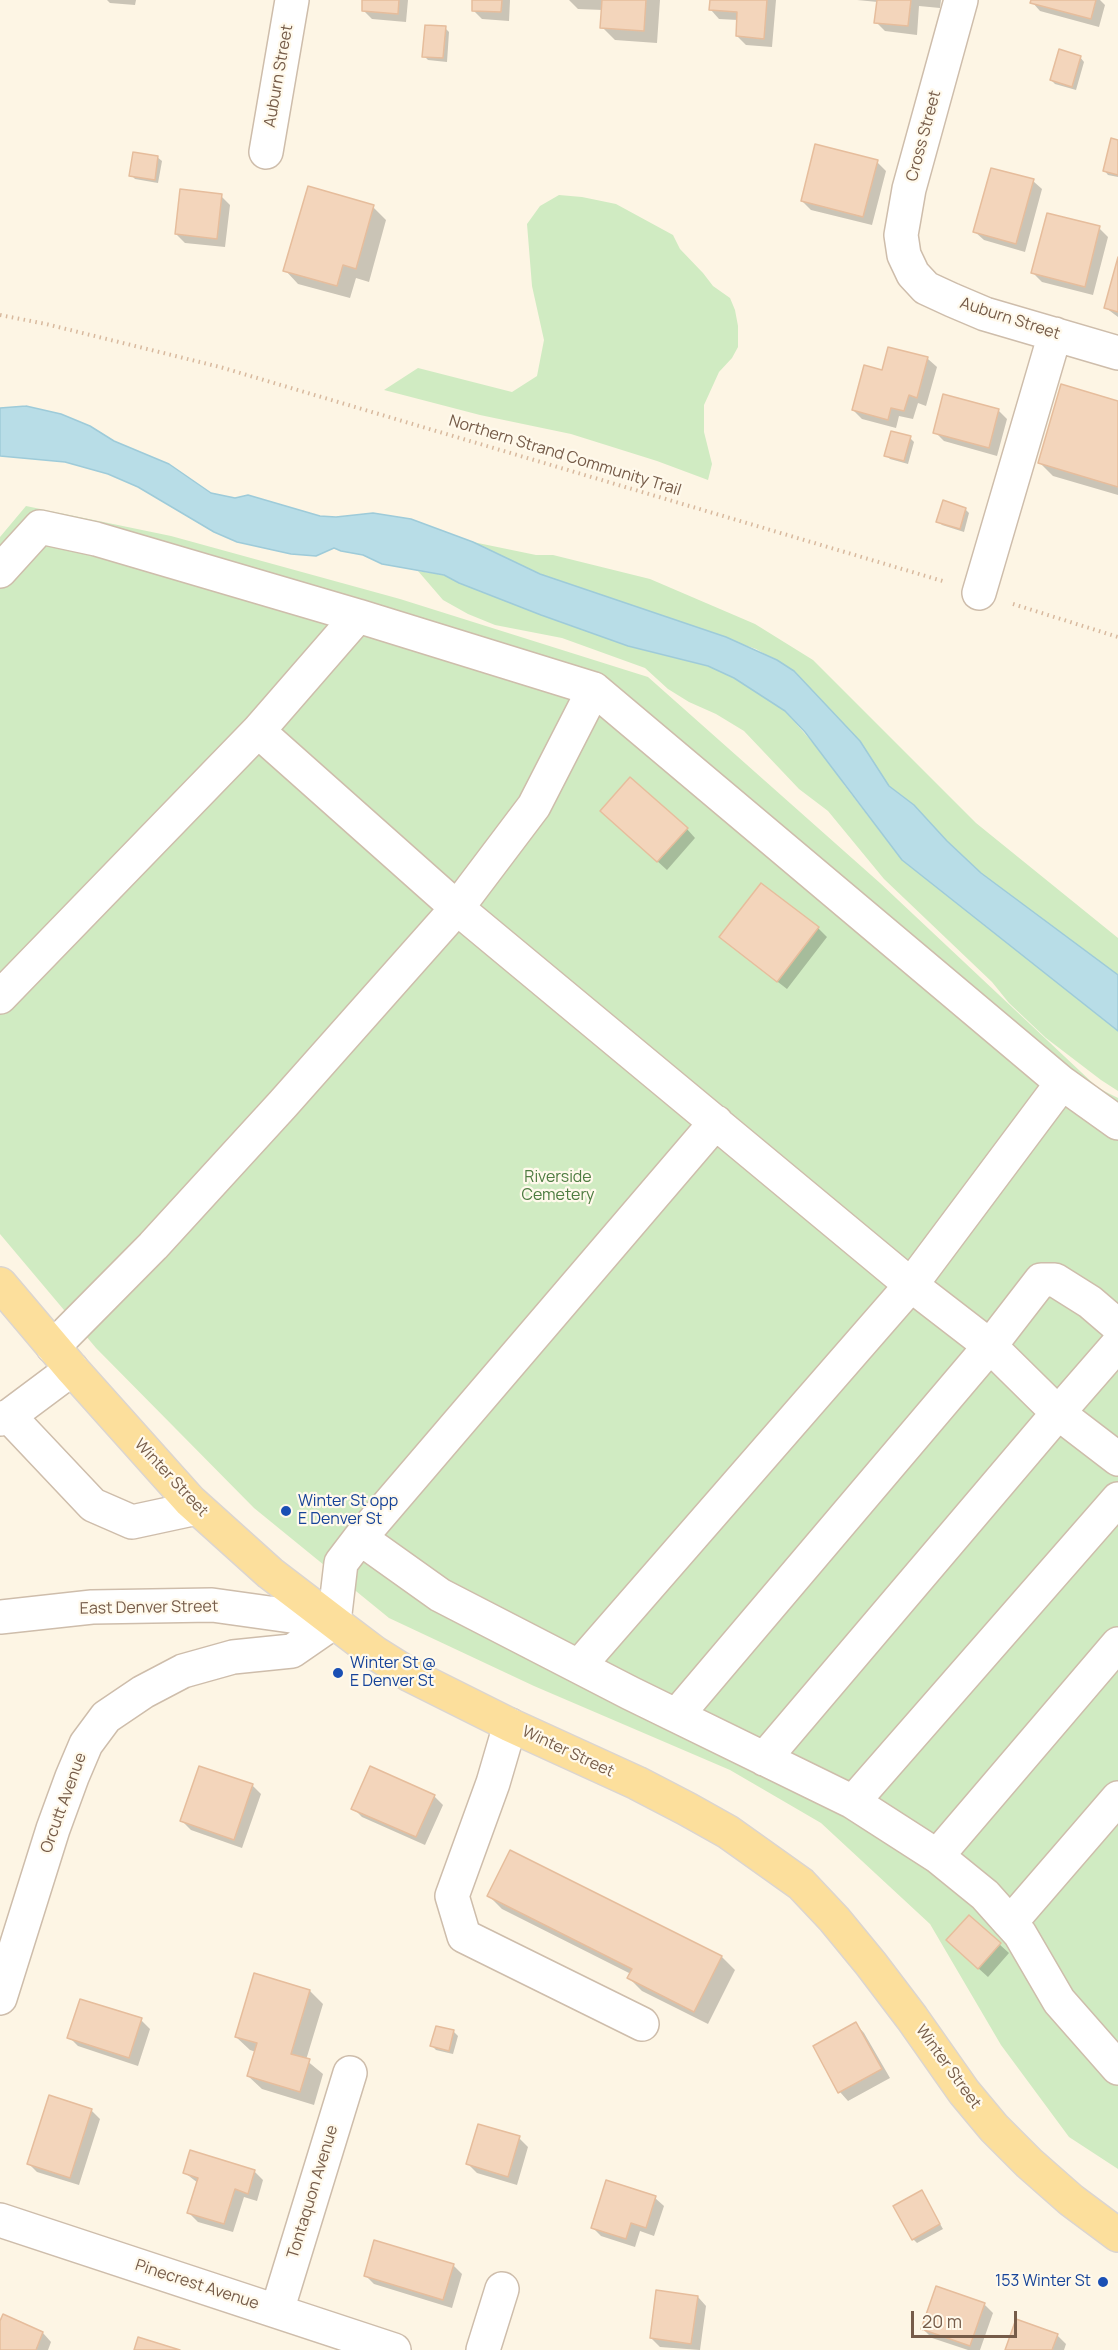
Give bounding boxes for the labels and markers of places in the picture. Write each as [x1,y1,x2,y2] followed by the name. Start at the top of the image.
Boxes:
[298,1492,398,1530] place label: Winter St opp E Denver St
[279,1504,293,1518] marker: Winter St opp E Denver St
[350,1654,436,1692] place label: Winter St @ E Denver St
[331,1666,345,1680] marker: Winter St @ E Denver St
[995,2272,1091,2292] place label: 153 Winter St
[1096,2275,1110,2289] marker: 153 Winter St

